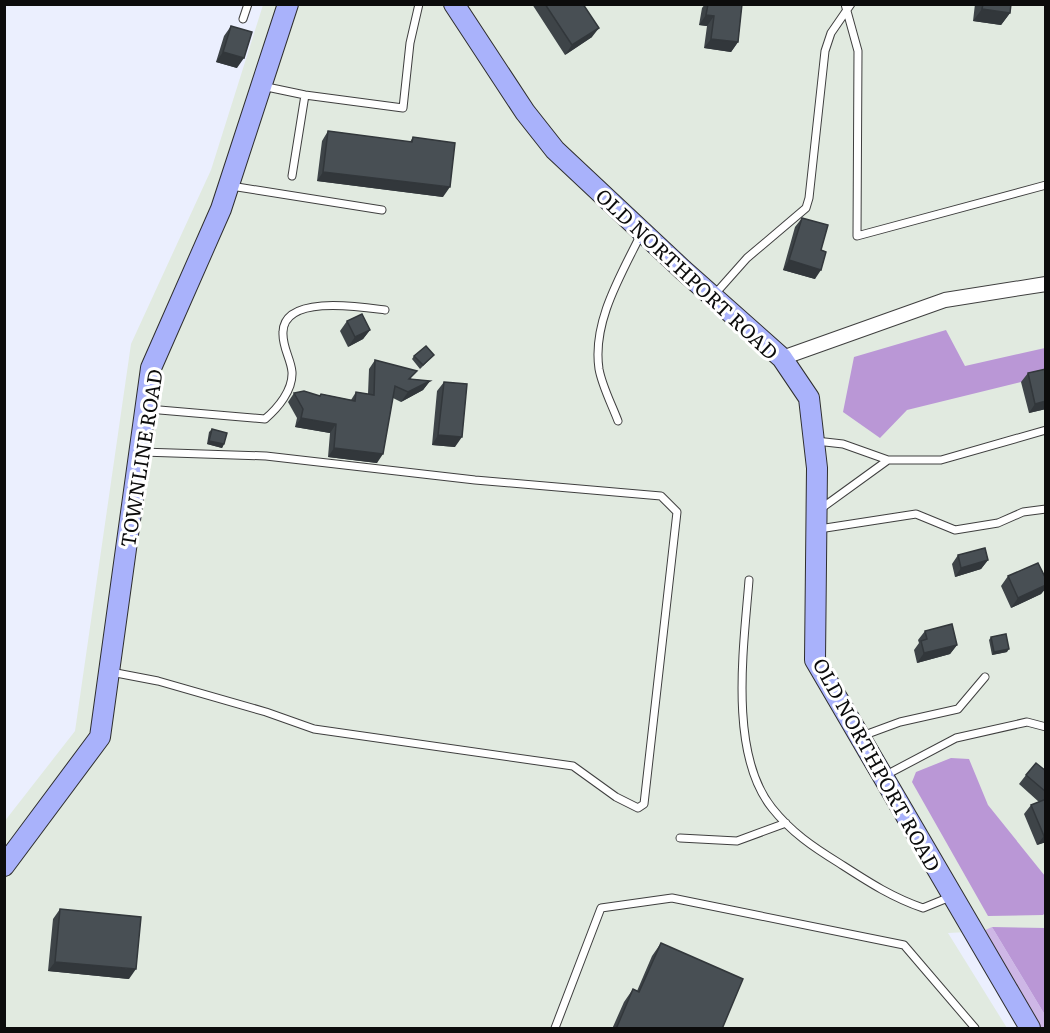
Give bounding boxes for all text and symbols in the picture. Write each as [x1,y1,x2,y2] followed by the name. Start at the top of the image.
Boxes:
[590,180,786,366] street label: OLD NORTHPORT ROAD
[111,367,169,549] street label: TOWNLINE ROAD
[807,652,949,876] street label: OLD NORTHPORT ROAD

